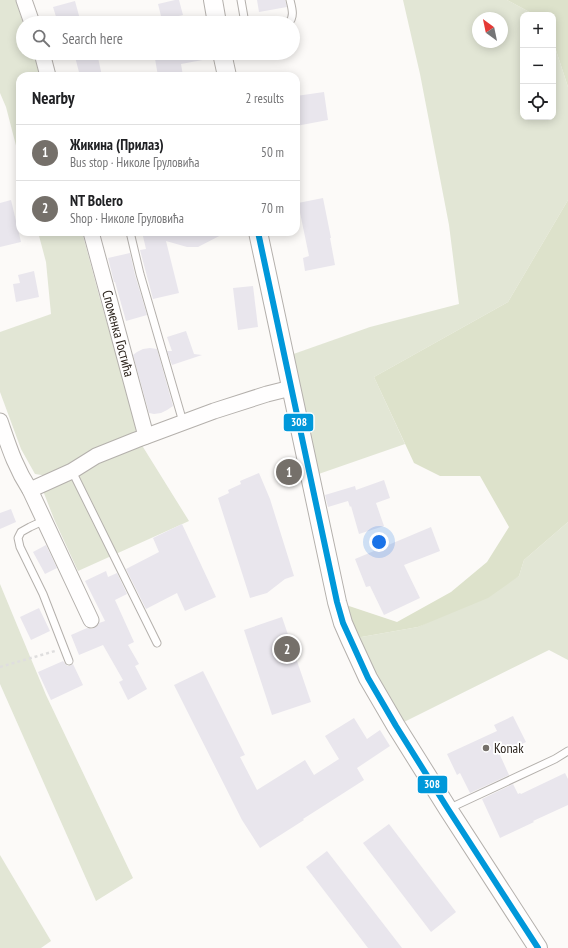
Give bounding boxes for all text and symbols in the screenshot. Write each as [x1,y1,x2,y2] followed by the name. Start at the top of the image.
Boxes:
[472,12,508,48] north arrow
[520,12,556,120] map controls
[520,12,556,48] button: +
[16,16,300,60] search box
[30,27,52,49] icon: search
[62,29,123,48] text: Search here
[520,48,556,84] button: −
[520,84,556,120] button: locate
[32,87,75,109] text: Nearby
[245,90,284,107] text: 2 results
[70,135,164,154] text: Жикина (Прилаз)
[42,144,48,161] text: 1
[261,144,284,161] text: 50 m
[70,154,200,171] text: Bus stop · Николе Груловића
[70,191,123,210] text: NT Bolero
[42,200,48,217] text: 2
[261,200,284,217] text: 70 m
[70,210,184,227] text: Shop · Николе Груловића
[98,288,139,379] street label: Споменка Гостића
[283,413,314,432] line badge: 308
[291,415,307,429] text: 308
[276,457,302,487] pin: 1
[369,532,389,552] your location
[274,634,300,664] pin: 2
[494,739,524,757] place label: Konak
[481,743,491,753] marker: Konak
[417,775,448,794] line badge: 308
[424,777,440,791] text: 308

